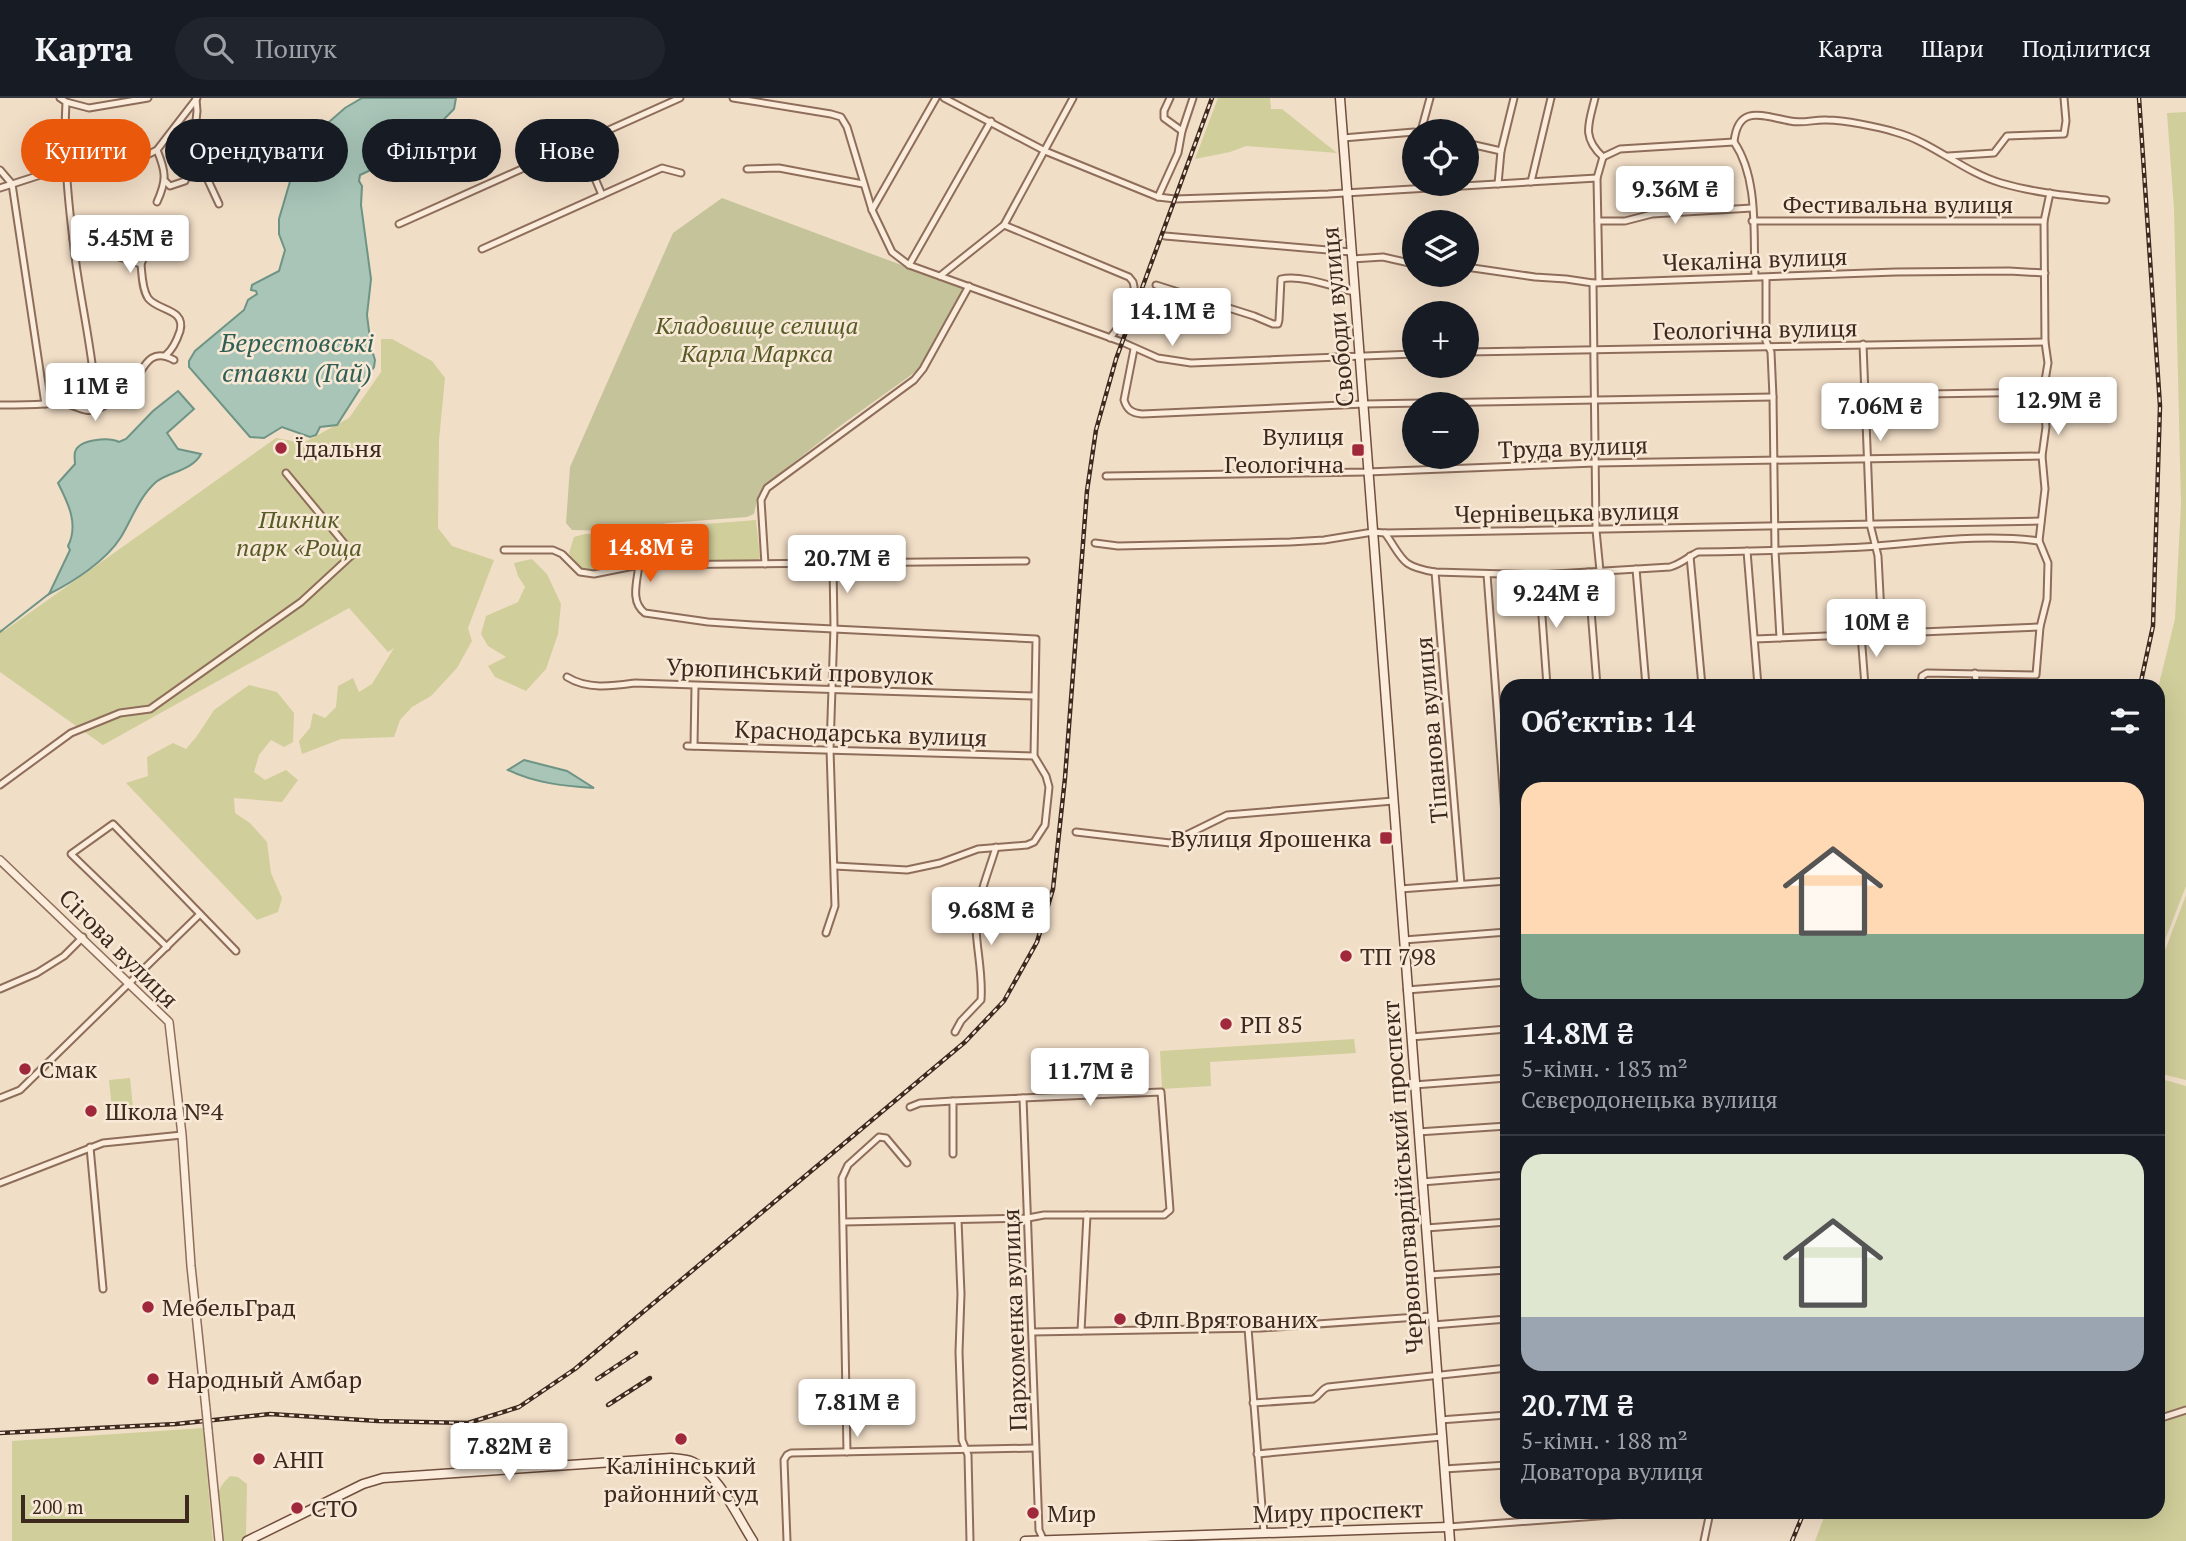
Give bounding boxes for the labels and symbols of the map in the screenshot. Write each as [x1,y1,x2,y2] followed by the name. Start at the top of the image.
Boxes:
[1610,166,1740,226] pin: 9.36M ₴
[1783,188,2013,220] street label: Фестивальна вулиця
[65,216,195,275] pin: 5.45M ₴
[1313,226,1361,408] street label: Свободи вулиця
[1662,240,1848,278] street label: Чекаліна вулиця
[1107,288,1237,348] pin: 14.1M ₴
[655,309,858,369] park label: Кладовище селища Карла Маркса
[1652,311,1858,347] street label: Геологічна вулиця
[219,325,374,389] water label: Берестовські ставки (Гай)
[46,364,144,423] pin: 11M ₴
[1993,378,2123,437] pin: 12.9M ₴
[1815,384,1945,443] pin: 7.06M ₴
[1224,420,1344,480] place label: Вулиця Геологічна
[1497,428,1649,466] street label: Труда вулиця
[295,432,382,464] place label: Їдальня
[273,440,289,456] marker: Їдальня
[1350,442,1366,458] marker: Вулиця Геологічна
[1454,494,1680,530] street label: Чернівецька вулиця
[236,503,362,563] park label: Пикник парк «Роща
[585,524,715,584] pin: 14.8M ₴
[782,536,912,595] pin: 20.7M ₴
[1491,570,1621,630] pin: 9.24M ₴
[1827,600,1925,659] pin: 10M ₴
[1407,636,1455,824] street label: Тіпанова вулиця
[666,650,934,692] street label: Урюпинський провулок
[734,713,988,753] street label: Краснодарська вулиця
[1171,822,1372,854] place label: Вулиця Ярошенка
[1378,830,1394,846] marker: Вулиця Ярошенка
[52,881,186,1015] street label: Сігова вулиця
[926,888,1056,947] pin: 9.68M ₴
[1360,940,1436,972] place label: ТП 798
[1338,948,1354,964] marker: ТП 798
[1374,999,1430,1355] street label: Червоногвардійський проспект
[1240,1008,1303,1040] place label: РП 85
[1218,1016,1234,1032] marker: РП 85
[1025,1048,1155,1108] pin: 11.7M ₴
[39,1053,97,1085] place label: Смак
[17,1061,33,1077] marker: Смак
[105,1095,224,1127] place label: Школа №4
[83,1103,99,1119] marker: Школа №4
[994,1208,1034,1432] street label: Пархоменка вулиця
[162,1291,296,1323] place label: МебельГрад
[140,1299,156,1315] marker: МебельГрад
[1134,1303,1319,1335] place label: Флп Врятованих
[1112,1311,1128,1327] marker: Флп Врятованих
[167,1363,362,1395] place label: Народный Амбар
[145,1371,161,1387] marker: Народный Амбар
[792,1380,922,1439] pin: 7.81M ₴
[444,1424,574,1483] pin: 7.82M ₴
[673,1431,689,1447] marker: Калінінський районний суд
[273,1443,324,1475] place label: АНП
[604,1449,759,1509] place label: Калінінський районний суд
[251,1451,267,1467] marker: АНП
[21,1492,189,1524] scale bar
[311,1492,358,1524] place label: СТО
[1252,1492,1424,1530] street label: Миру проспект
[1047,1497,1096,1529] place label: Мир
[289,1500,305,1516] marker: СТО
[1025,1505,1041,1521] marker: Мир

